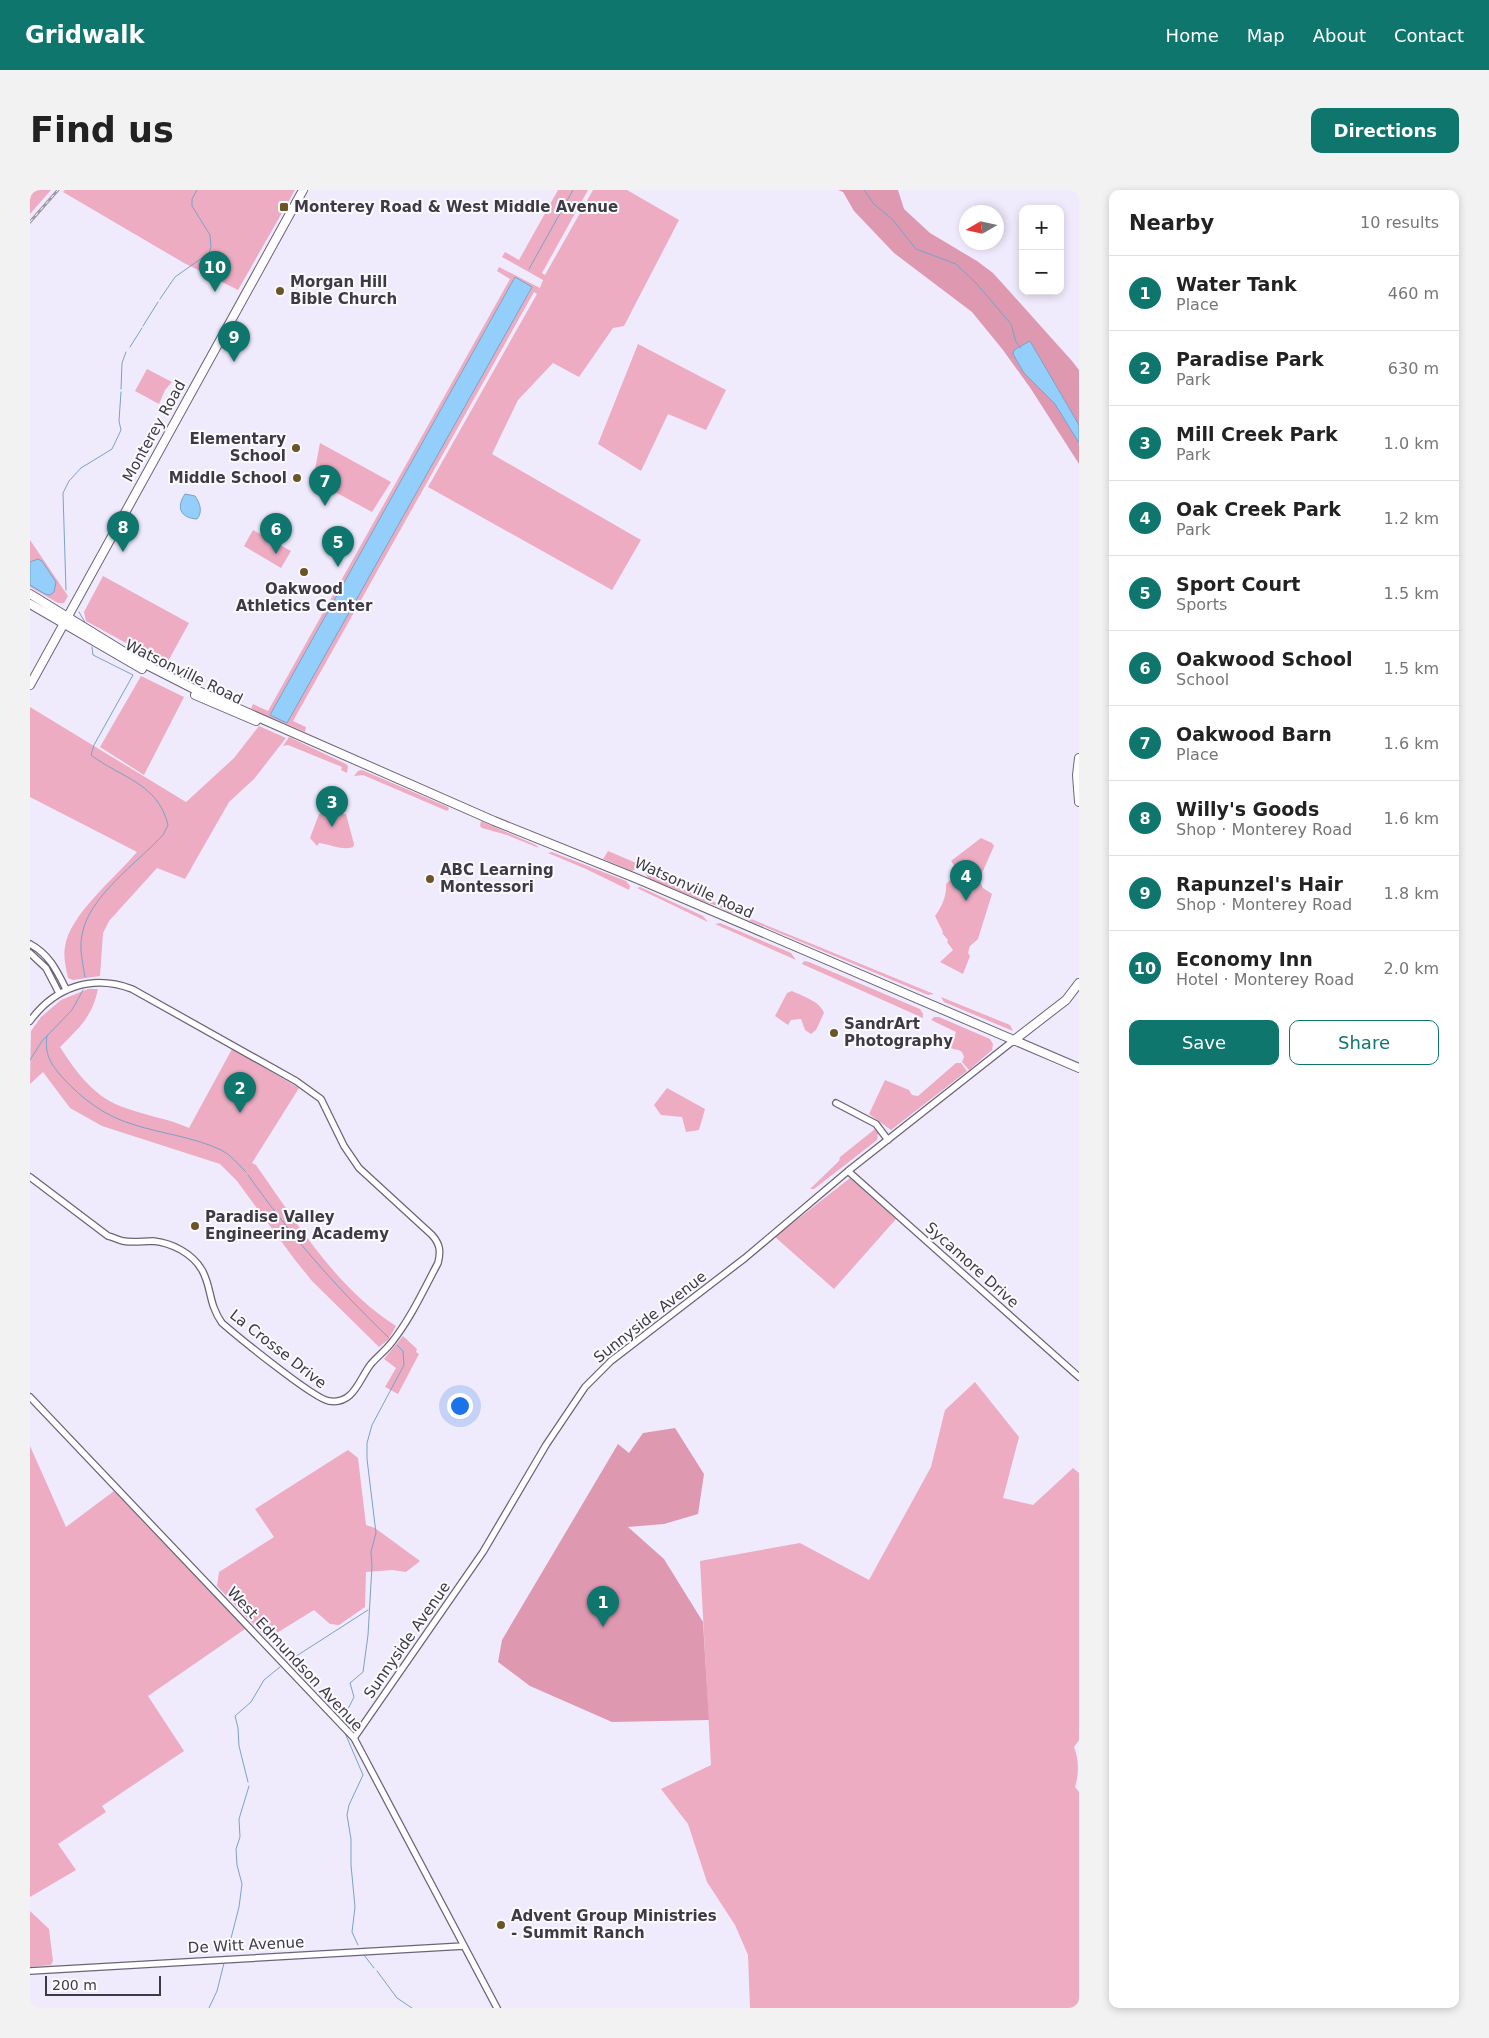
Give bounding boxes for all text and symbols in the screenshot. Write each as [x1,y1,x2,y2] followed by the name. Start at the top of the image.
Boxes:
[25,21,145,49] text: Gridwalk
[1166,25,1219,46] text: Home
[1247,25,1285,46] text: Map
[1313,25,1366,46] text: About
[1394,25,1464,46] text: Contact
[1311,108,1459,153] button: Directions
[30,110,174,150] text: Find us
[294,198,618,216] place label: Monterey Road & West Middle Avenue
[278,201,290,213] marker: Monterey Road & West Middle Avenue
[959,205,1004,250] north arrow
[1019,205,1064,295] map controls
[1019,205,1064,250] button: +
[1129,211,1214,235] text: Nearby
[1360,213,1439,232] text: 10 results
[1019,250,1064,295] button: −
[199,251,231,292] pin: 10
[290,273,397,308] place label: Morgan Hill Bible Church
[1176,273,1297,295] text: Water Tank
[1139,284,1151,303] text: 1
[1388,284,1439,303] text: 460 m
[274,285,286,297] marker: Morgan Hill Bible Church
[1176,295,1219,314] text: Place
[218,321,250,362] pin: 9
[1176,348,1324,370] text: Paradise Park
[1139,359,1151,378] text: 2
[1388,359,1439,378] text: 630 m
[1176,370,1211,389] text: Park
[119,377,189,485] street label: Monterey Road
[1176,423,1338,445] text: Mill Creek Park
[189,430,286,465] place label: Elementary School
[1139,434,1151,453] text: 3
[1384,434,1439,453] text: 1.0 km
[290,442,302,454] marker: Elementary School
[1176,445,1211,464] text: Park
[309,465,341,506] pin: 7
[169,469,287,487] place label: Middle School
[291,472,303,484] marker: Middle School
[1176,498,1341,520] text: Oak Creek Park
[1139,509,1151,528] text: 4
[1384,509,1439,528] text: 1.2 km
[107,511,139,552] pin: 8
[260,513,292,554] pin: 6
[1176,520,1211,539] text: Park
[322,526,354,567] pin: 5
[298,566,310,578] marker: Oakwood Athletics Center
[1176,573,1300,595] text: Sport Court
[236,580,373,615] place label: Oakwood Athletics Center
[1139,584,1151,603] text: 5
[1384,584,1439,603] text: 1.5 km
[1176,595,1227,614] text: Sports
[122,636,246,708] street label: Watsonville Road
[1176,648,1353,670] text: Oakwood School
[1139,659,1151,678] text: 6
[1384,659,1439,678] text: 1.5 km
[1176,670,1229,689] text: School
[1176,723,1332,745] text: Oakwood Barn
[1139,734,1151,753] text: 7
[1384,734,1439,753] text: 1.6 km
[1176,745,1219,764] text: Place
[316,786,348,827] pin: 3
[1176,798,1319,820] text: Willy's Goods
[1139,809,1151,828] text: 8
[1384,809,1439,828] text: 1.6 km
[1176,820,1352,839] text: Shop · Monterey Road
[632,854,756,922] street label: Watsonville Road
[950,860,982,901] pin: 4
[440,861,554,896] place label: ABC Learning Montessori
[424,873,436,885] marker: ABC Learning Montessori
[1176,873,1343,895] text: Rapunzel's Hair
[1139,884,1151,903] text: 9
[1384,884,1439,903] text: 1.8 km
[1176,895,1352,914] text: Shop · Monterey Road
[1176,948,1313,970] text: Economy Inn
[1134,959,1156,978] text: 10
[1384,959,1439,978] text: 2.0 km
[1176,970,1354,989] text: Hotel · Monterey Road
[844,1015,953,1050] place label: SandrArt Photography
[1129,1020,1279,1065] button: Save
[1289,1020,1439,1065] button: Share
[828,1027,840,1039] marker: SandrArt Photography
[224,1072,256,1113] pin: 2
[205,1208,389,1243] place label: Paradise Valley Engineering Academy
[922,1218,1022,1312] street label: Sycamore Drive
[189,1220,201,1232] marker: Paradise Valley Engineering Academy
[590,1267,710,1367] street label: Sunnyside Avenue
[226,1306,330,1392] street label: La Crosse Drive
[447,1393,473,1419] your location
[360,1578,454,1702] street label: Sunnyside Avenue
[223,1583,367,1735] street label: West Edmundson Avenue
[587,1586,619,1627] pin: 1
[511,1907,717,1942] place label: Advent Group Ministries - Summit Ranch
[495,1919,507,1931] marker: Advent Group Ministries - Summit Ranch
[187,1933,305,1957] street label: De Witt Avenue
[45,1973,161,1996] scale bar
[52,1977,97,1993] text: 200 m

